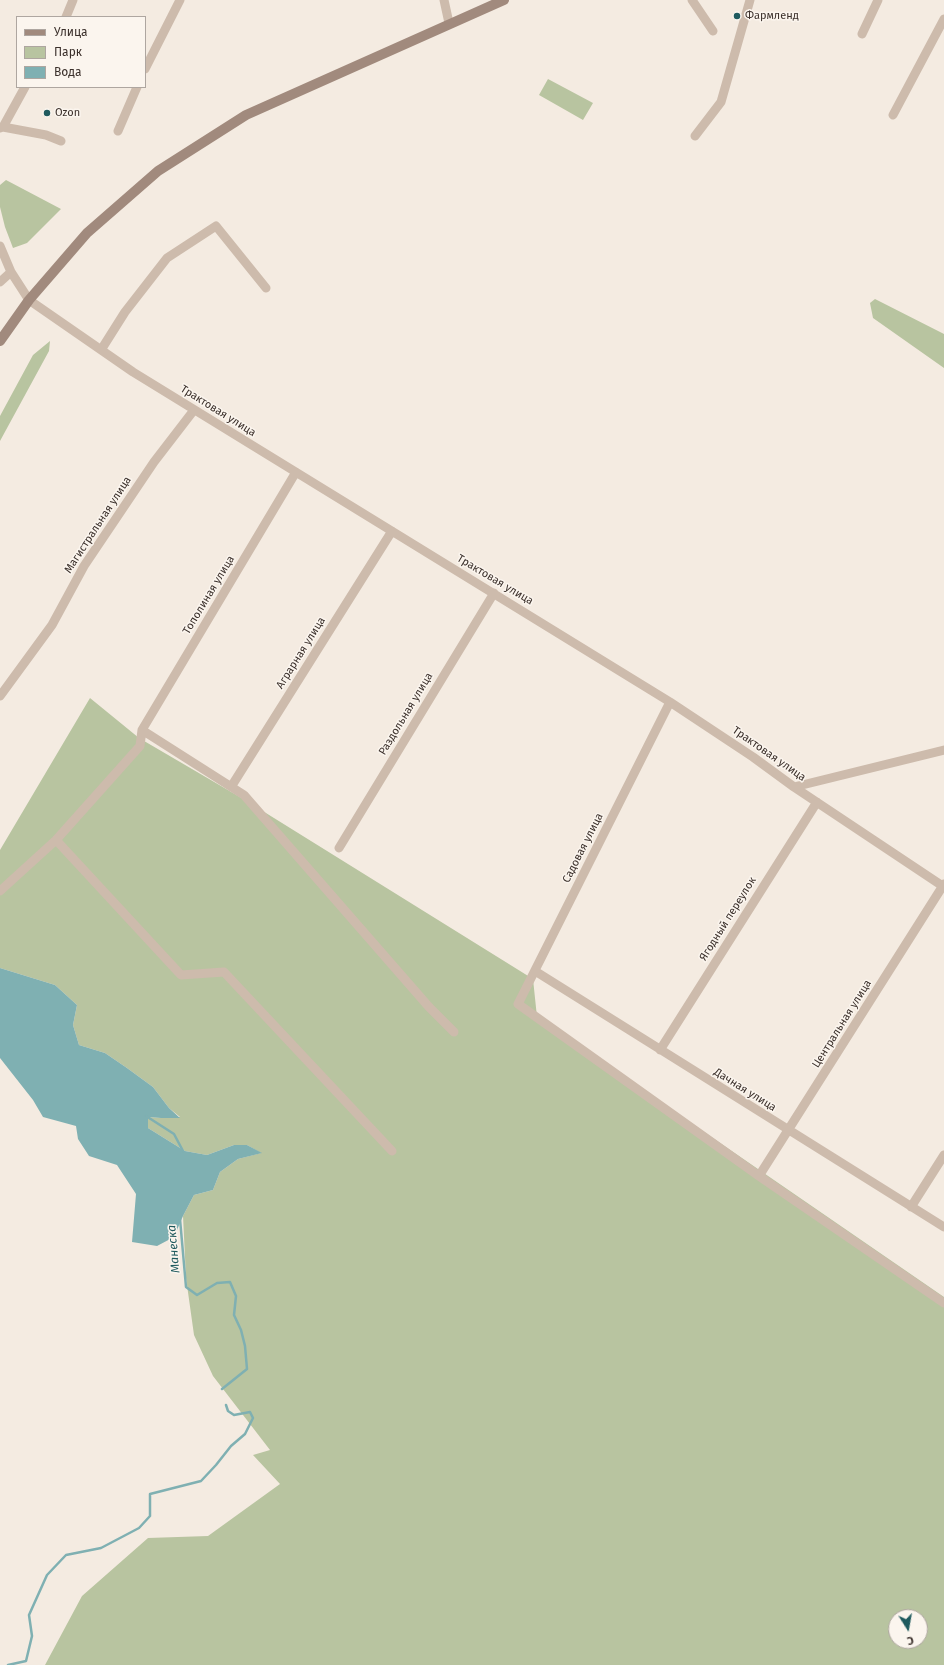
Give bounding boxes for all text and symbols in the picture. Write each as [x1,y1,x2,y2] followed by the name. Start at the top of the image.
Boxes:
[745,9,799,23] place label: Фармленд
[732,11,742,21] marker: Фармленд
[16,16,146,88] legend
[54,25,88,39] text: Улица
[54,45,82,59] text: Парк
[54,65,81,79] text: Вода
[55,106,80,120] place label: Ozon
[42,108,52,118] marker: Ozon
[178,382,258,440] street label: Трактовая улица
[62,474,134,576] street label: Магистральная улица
[454,552,536,608] street label: Трактовая улица
[180,553,238,637] street label: Тополиная улица
[274,615,328,691] street label: Аграрная улица
[376,670,436,758] street label: Раздольная улица
[730,724,808,784] street label: Трактовая улица
[560,811,606,885] street label: Садовая улица
[697,875,759,963] street label: Ягодный переулок
[810,978,874,1070] street label: Центральная улица
[711,1066,779,1114] street label: Дачная улица
[165,1224,183,1274] water label: Манеска
[888,1609,928,1649] north arrow
[906,1633,915,1647] text: С

